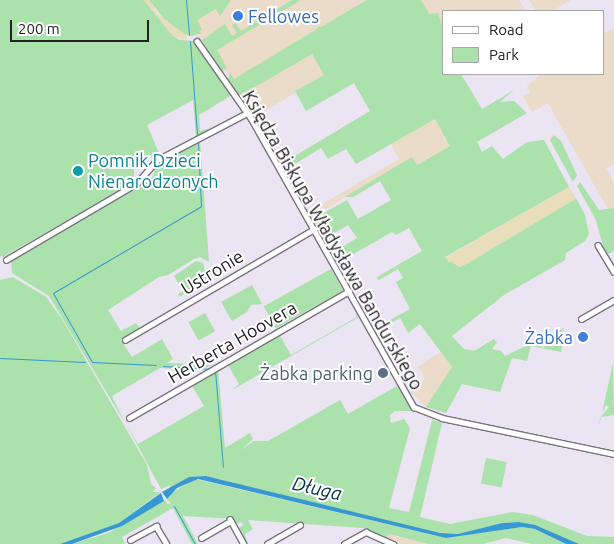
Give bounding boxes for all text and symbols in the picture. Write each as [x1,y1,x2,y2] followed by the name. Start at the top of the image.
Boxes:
[248,5,319,27] place label: Fellowes
[12,10,151,42] scale bar
[232,10,244,22] marker: Fellowes
[442,10,604,75] legend
[18,20,60,37] text: 200 m
[489,21,524,38] text: Road
[489,46,519,63] text: Park
[238,86,428,394] street label: Księdza Biskupa Władysława Bandurskiego
[88,150,219,192] place label: Pomnik Dzieci Nienarodzonych
[72,165,84,177] marker: Pomnik Dzieci Nienarodzonych
[177,245,247,299] street label: Ustronie
[164,296,300,388] street label: Herberta Hoovera
[525,326,573,348] place label: Żabka
[577,331,589,343] marker: Żabka
[260,362,373,384] place label: Żabka parking
[377,367,389,379] marker: Żabka parking
[290,472,344,506] water label: Długa

